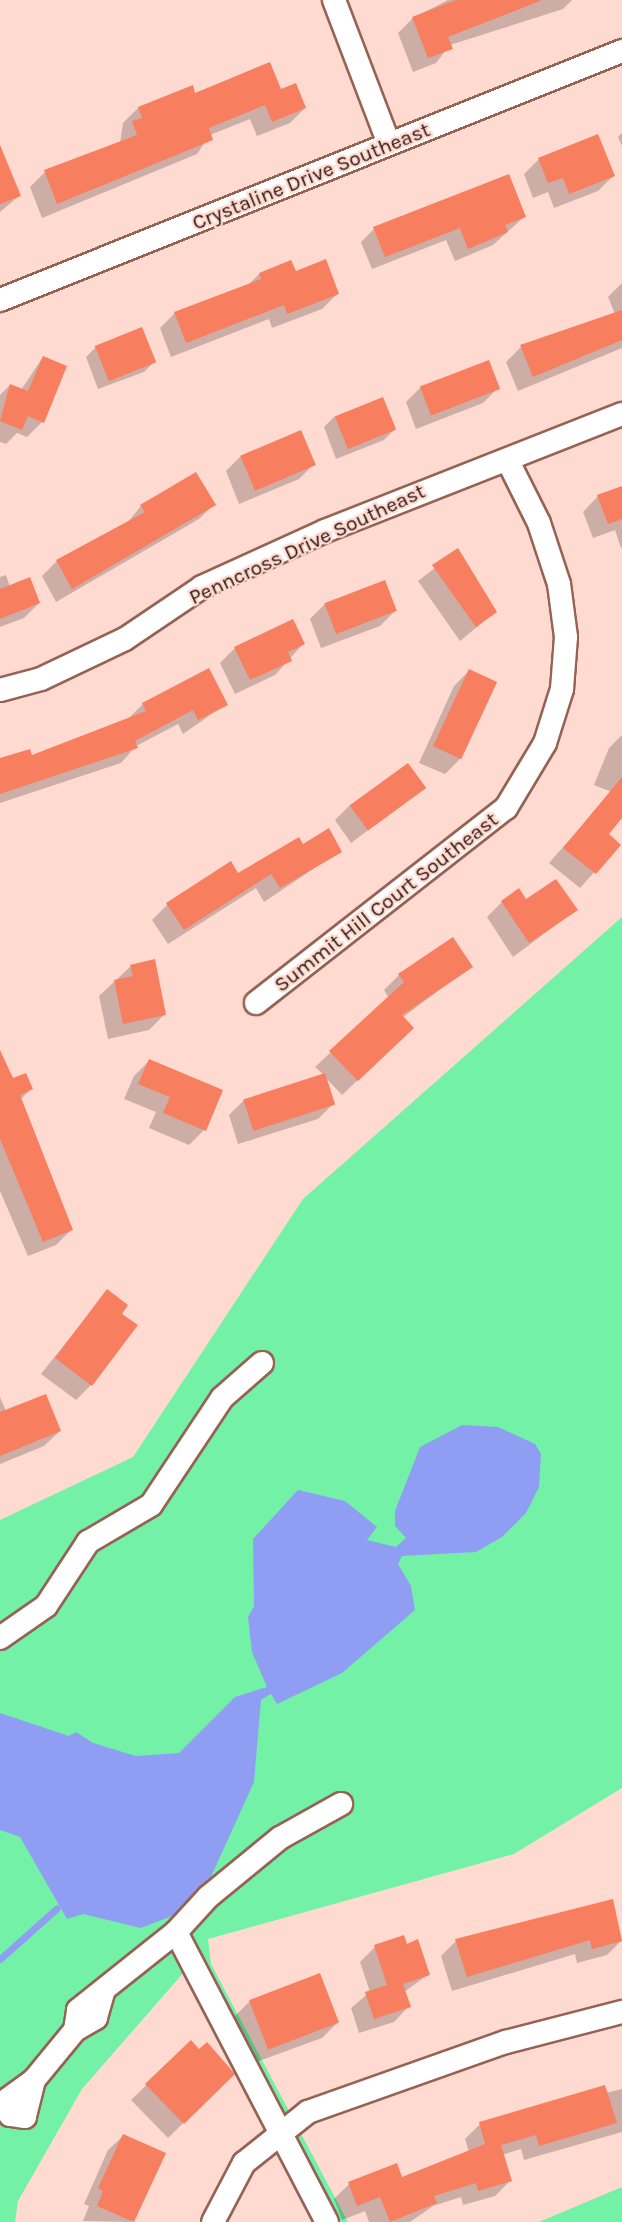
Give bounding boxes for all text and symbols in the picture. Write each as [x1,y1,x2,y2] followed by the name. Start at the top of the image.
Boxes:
[188,117,434,235] street label: Crystaline Drive Southeast
[185,478,429,610] street label: Penncross Drive Southeast
[269,807,503,997] street label: Summit Hill Court Southeast

